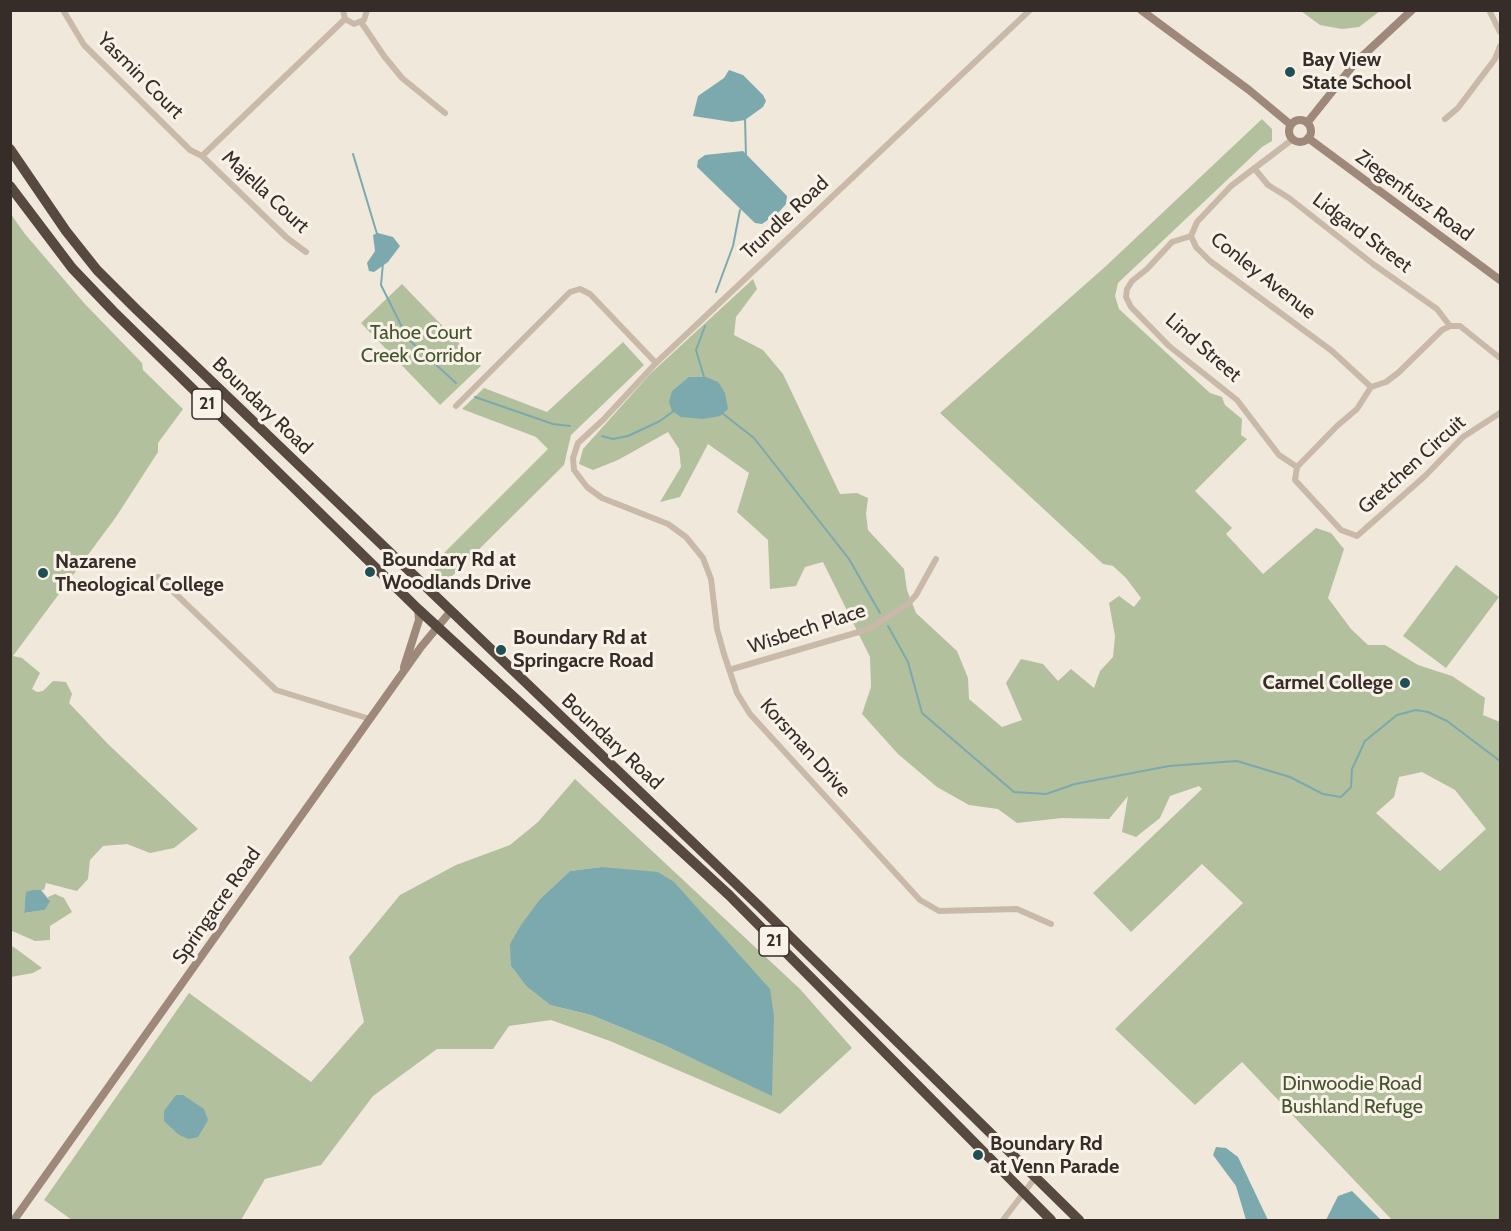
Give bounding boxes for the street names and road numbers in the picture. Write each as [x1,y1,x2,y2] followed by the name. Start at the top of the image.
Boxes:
[92,28,188,124] street label: Yasmin Court
[1351,145,1477,247] street label: Ziegenfusz Road
[216,146,314,238] street label: Majella Court
[736,171,834,265] street label: Trundle Road
[1308,188,1416,278] street label: Lidgard Street
[1206,227,1320,325] street label: Conley Avenue
[1160,309,1246,387] street label: Lind Street
[207,352,317,460] street label: Boundary Road
[192,389,222,419] road number: 21
[1353,411,1471,519] street label: Gretchen Circuit
[745,599,869,659] street label: Wisbech Place
[556,689,668,795] street label: Boundary Road
[755,694,855,802] street label: Korsman Drive
[168,843,266,969] street label: Springacre Road
[759,926,789,956] road number: 21

